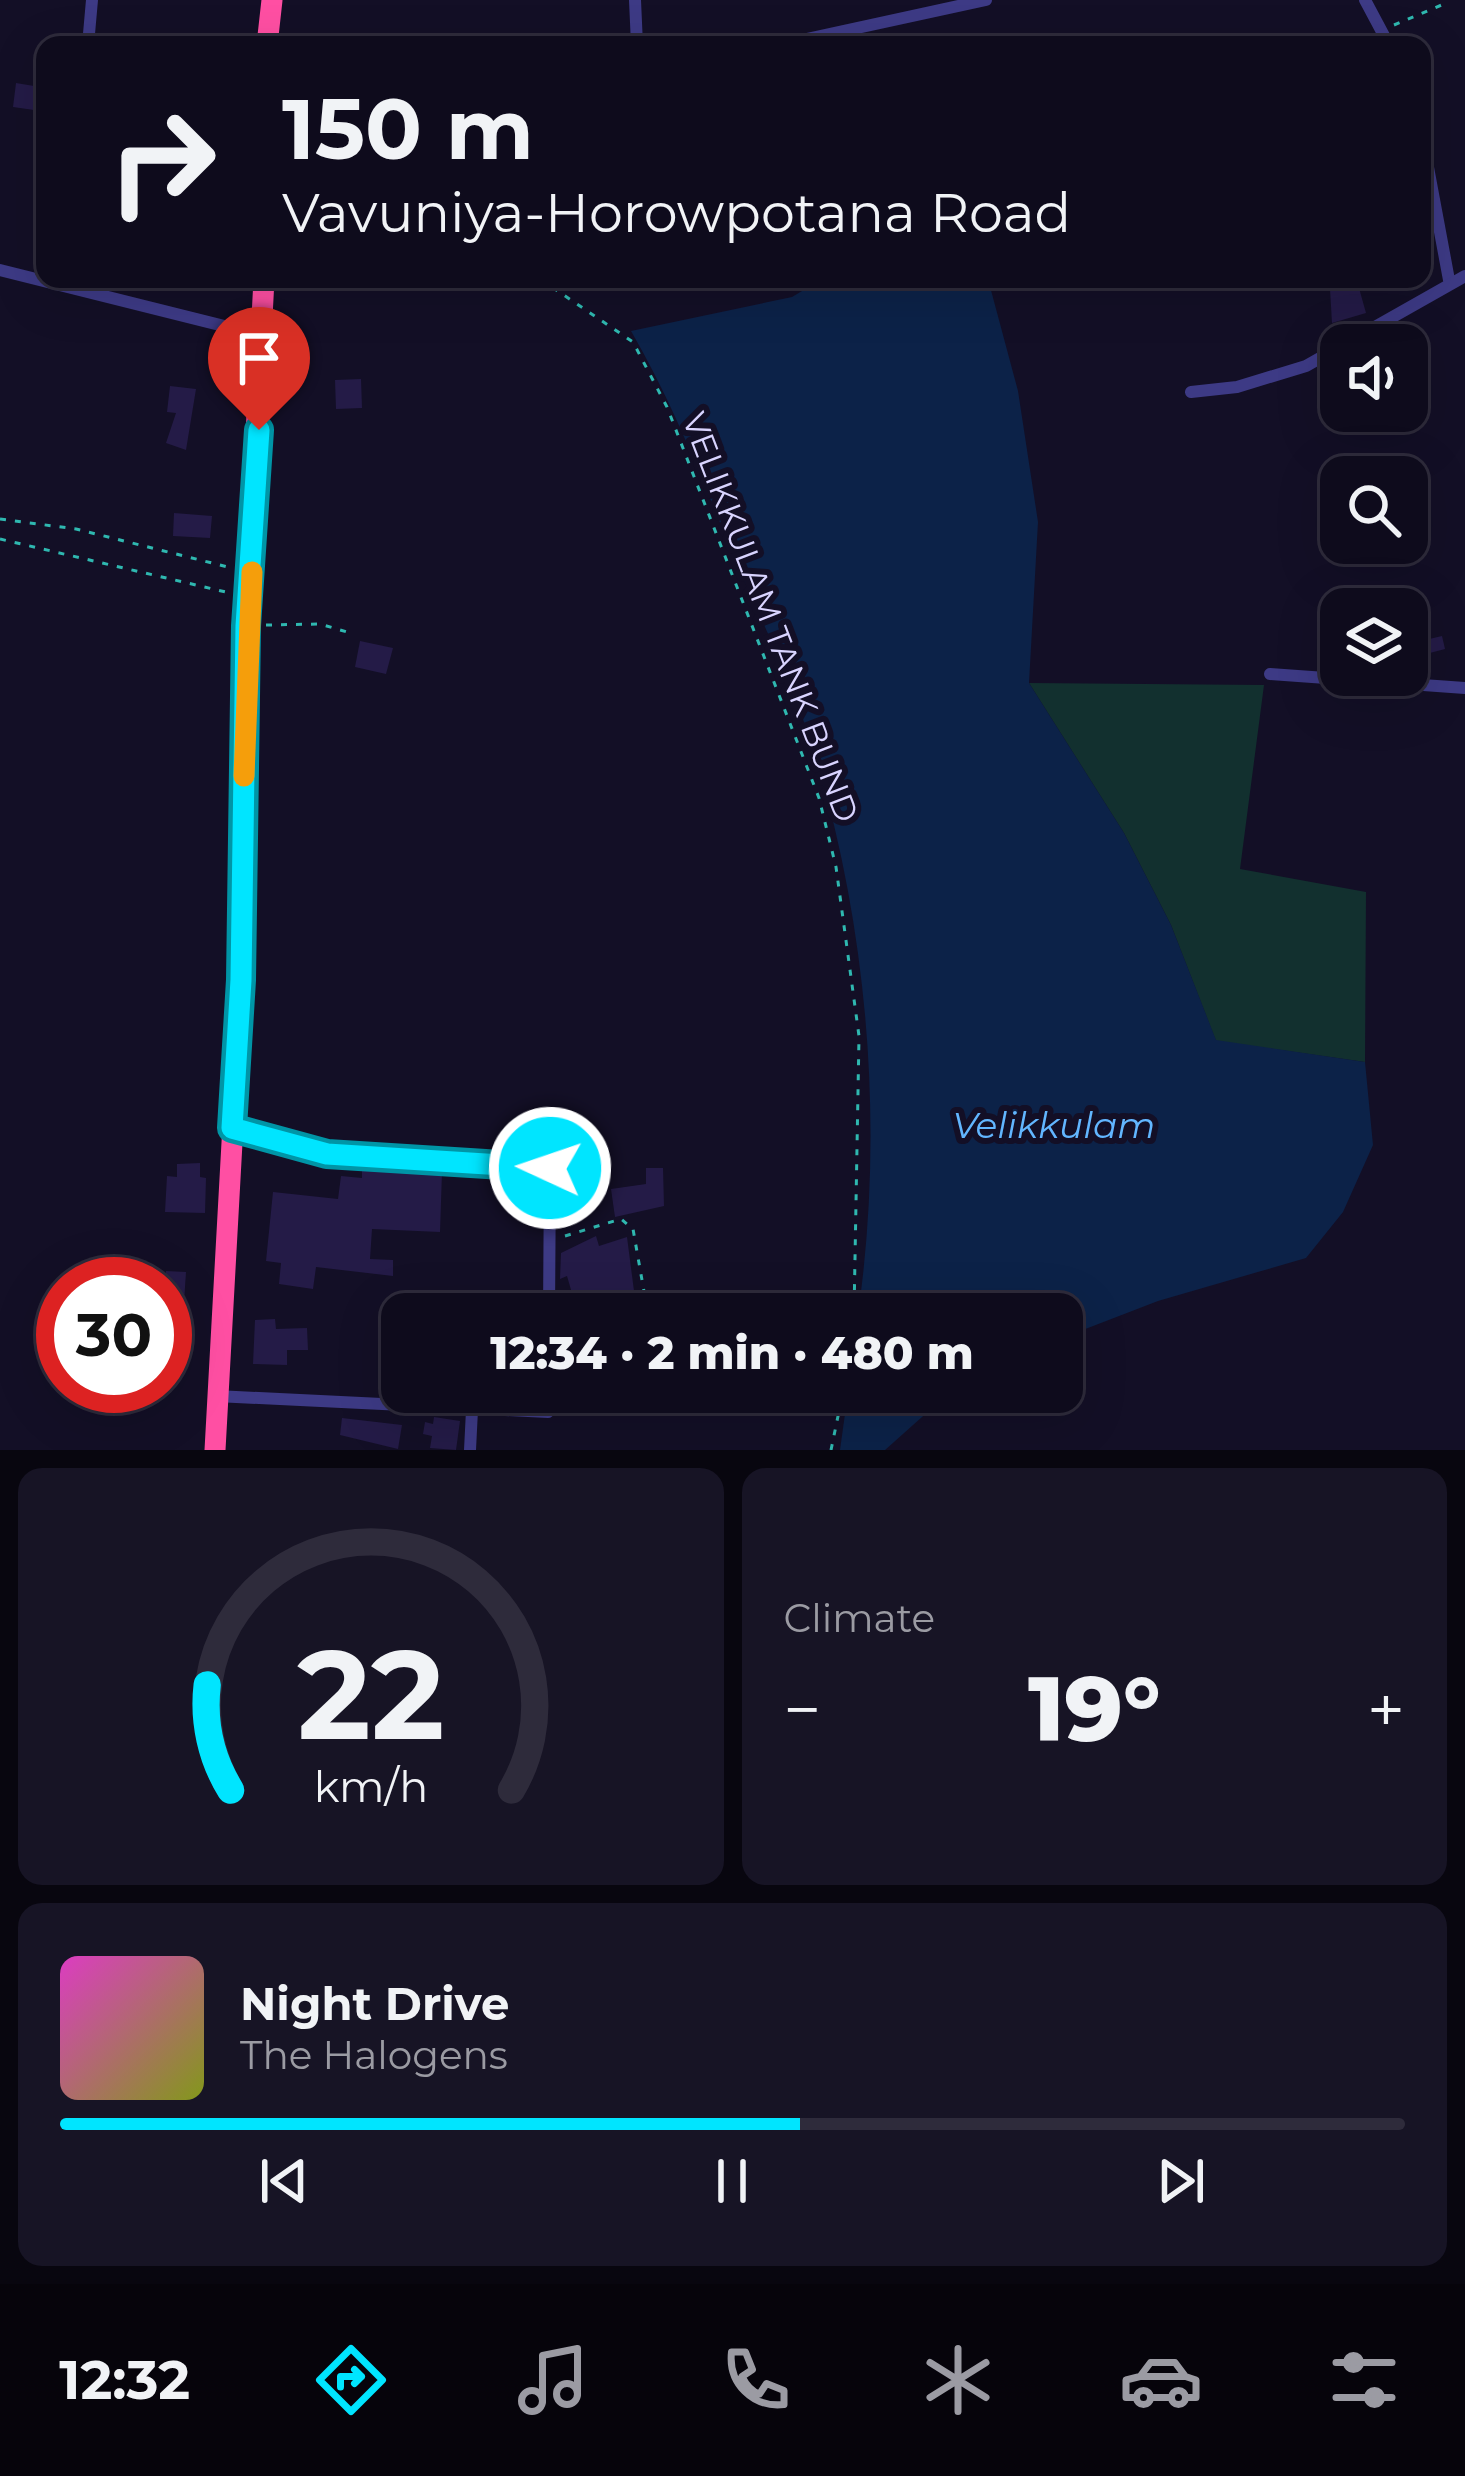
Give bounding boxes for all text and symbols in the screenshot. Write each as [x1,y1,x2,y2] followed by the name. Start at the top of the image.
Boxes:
[282,78,534,180] text: 150 m
[84,84,240,240] icon: right
[282,180,1071,246] text: Vavuniya-Horowpotana Road
[208,307,310,430] pin
[1320,324,1428,696] map controls
[1320,324,1428,432] button: sound
[226,325,292,391] icon: arrive
[674,407,868,827] street label: VELIKKULAM TANK BUND
[1320,456,1428,564] button: search
[1320,588,1428,696] button: layers
[952,1103,1156,1147] water label: Velikkulam
[487,1105,613,1231] position arrow
[36,1257,192,1413] speed limit sign: 30
[490,1325,974,1380] text: 12:34 · 2 min · 480 m
[784,1594,935,1642] text: Climate
[297,1618,444,1770] text: 22
[1028,1654,1160,1764] text: 19°
[784,1669,821,1750] text: −
[1367,1669,1405,1750] text: +
[314,1759,428,1812] text: km/h
[240,1976,509,2031] text: Night Drive
[240,2031,508,2079] text: The Halogens
[251,2148,317,2214] icon: previous
[699,2148,765,2214] icon: pause
[1148,2148,1214,2214] icon: next
[309,2338,393,2422] icon: directions
[511,2338,595,2422] icon: music
[714,2338,798,2422] icon: phone
[916,2338,1000,2422] icon: climate
[1119,2338,1203,2422] icon: car
[1322,2338,1406,2422] icon: filters
[59,2347,190,2413] text: 12:32

